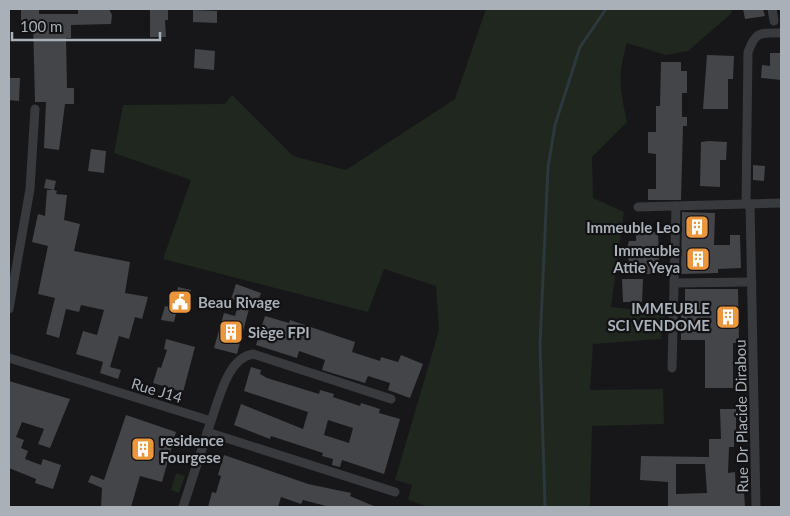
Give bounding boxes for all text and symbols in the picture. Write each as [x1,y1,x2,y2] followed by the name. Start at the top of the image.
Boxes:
[12,10,160,42] scale bar
[20,17,62,35] text: 100 m
[684,214,710,240] building icon: Immeuble Leo
[586,218,680,236] place label: Immeuble Leo
[612,241,680,276] place label: Immeuble Attie Yeya
[685,246,711,272] building icon: Immeuble Attie Yeya
[167,289,193,315] public building icon: Beau Rivage
[198,293,280,311] place label: Beau Rivage
[607,299,710,334] place label: IMMEUBLE SCI VENDOME
[715,304,741,330] building icon: IMMEUBLE SCI VENDOME
[218,319,244,345] building icon: Siège FPI
[248,323,310,341] place label: Siège FPI
[731,339,751,493] street label: Rue Dr Placide Dirabou
[129,374,185,406] street label: Rue J14
[160,431,224,466] place label: residence Fourgese
[130,436,156,462] building icon: residence Fourgese

